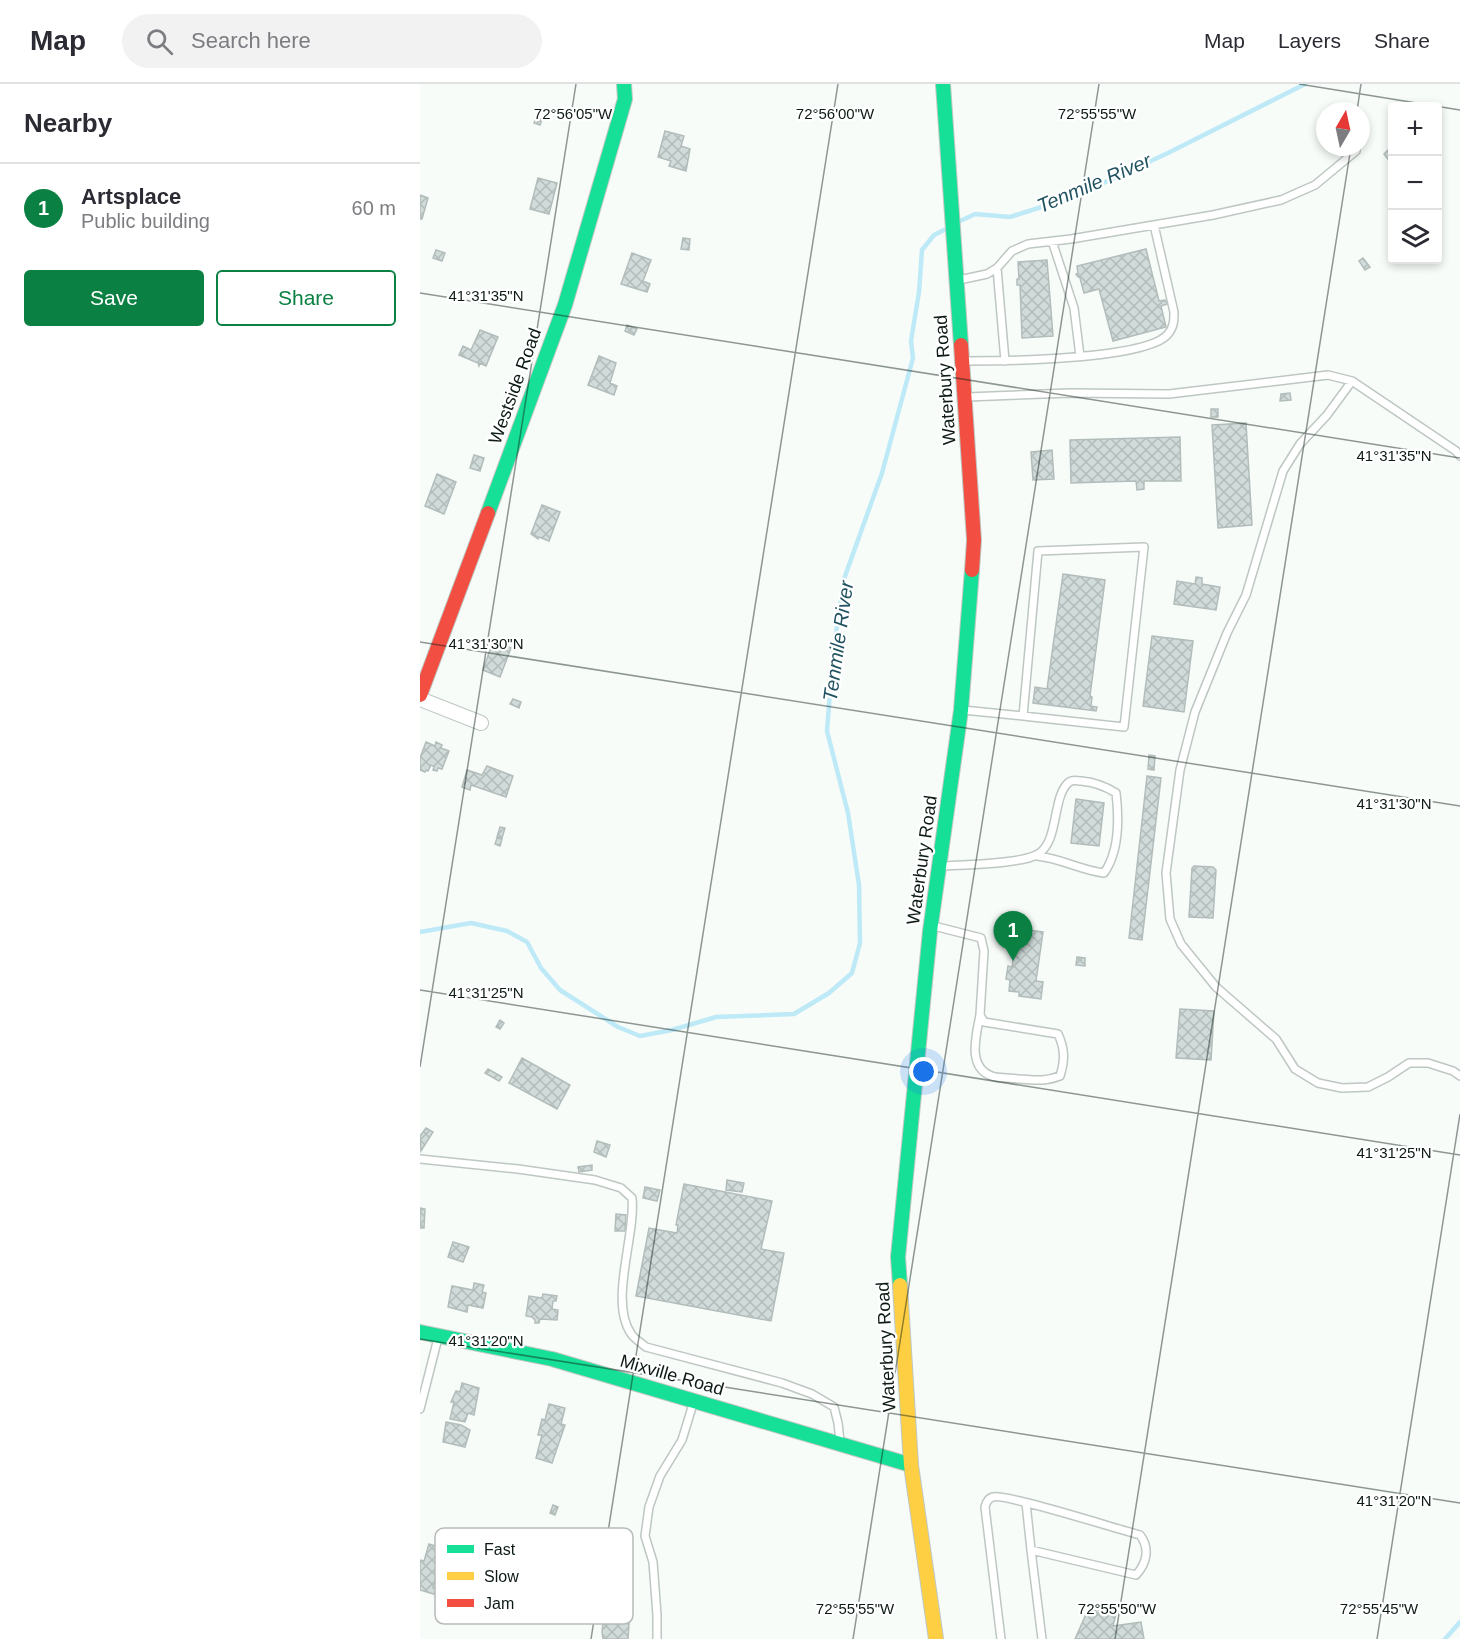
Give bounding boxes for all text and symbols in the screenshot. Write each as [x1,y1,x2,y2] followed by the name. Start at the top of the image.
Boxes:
[122,14,542,68] search box
[30,25,86,56] text: Map
[143,25,176,58] icon: search
[191,28,311,53] text: Search here
[1204,29,1245,52] text: Map
[1278,29,1341,52] text: Layers
[1374,29,1430,52] text: Share
[1316,102,1370,156] north arrow
[1388,102,1442,264] map controls
[1388,102,1442,156] button: +
[534,105,613,122] text: 72°56'05"W
[796,105,875,122] text: 72°56'00"W
[1058,105,1137,122] text: 72°55'55"W
[24,108,112,138] text: Nearby
[1034,149,1155,217] water label: Tenmile River
[1388,156,1442,210] button: −
[81,184,181,209] text: Artsplace
[38,197,49,219] text: 1
[352,197,396,219] text: 60 m
[81,210,210,232] text: Public building
[1388,210,1442,264] button: layers
[24,270,204,326] button: Save
[216,270,396,326] button: Share
[448,287,524,304] text: 41°31'35"N
[930,314,960,446] street label: Waterbury Road
[485,325,545,447] street label: Westside Road
[1356,447,1432,464] text: 41°31'35"N
[819,578,858,703] water label: Tenmile River
[448,635,524,652] text: 41°31'30"N
[903,794,941,926] street label: Waterbury Road
[1356,795,1432,812] text: 41°31'30"N
[994,912,1032,961] pin: 1
[448,984,524,1001] text: 41°31'25"N
[909,1057,938,1086] your location
[1356,1144,1432,1161] text: 41°31'25"N
[873,1281,899,1413] street label: Waterbury Road
[448,1332,524,1349] text: 41°31'20"N
[618,1351,726,1399] street label: Mixville Road
[1356,1492,1432,1509] text: 41°31'20"N
[435,1528,633,1624] legend
[484,1541,516,1558] text: Fast
[484,1568,519,1585] text: Slow
[484,1595,514,1612] text: Jam
[816,1600,895,1617] text: 72°55'55"W
[1078,1600,1157,1617] text: 72°55'50"W
[1340,1600,1419,1617] text: 72°55'45"W

